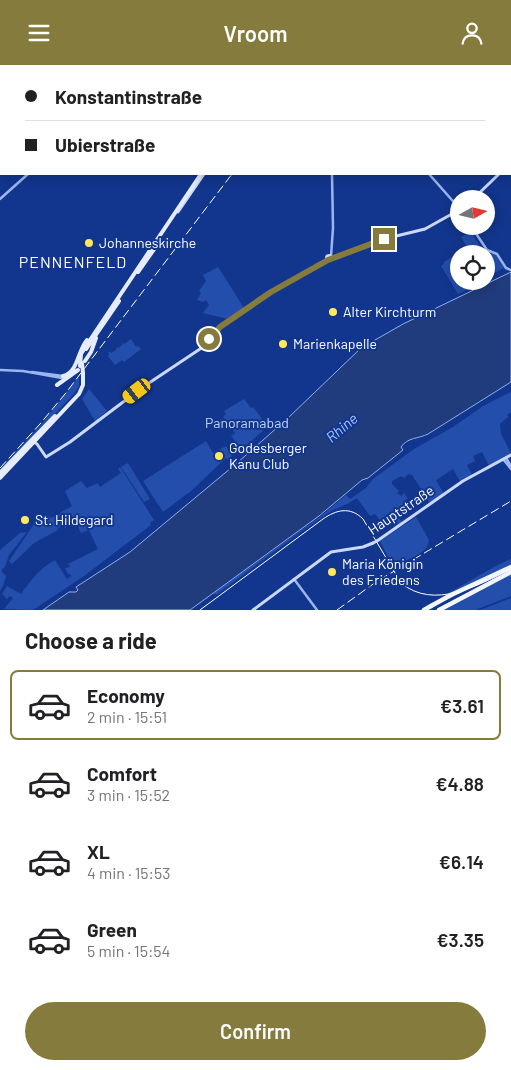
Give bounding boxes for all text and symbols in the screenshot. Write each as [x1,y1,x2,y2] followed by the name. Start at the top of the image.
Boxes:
[25,19,53,47] icon: menu
[458,19,486,47] icon: person
[224,20,287,46] text: Vroom
[55,85,202,108] text: Konstantinstraße
[55,133,155,156] text: Ubierstraße
[450,190,495,235] north arrow
[450,190,495,290] map controls
[373,228,395,250] route end
[99,234,196,251] place label: Johanneskirche
[83,237,95,249] marker: Johanneskirche
[450,245,495,290] button: locate
[19,252,127,271] district label: PENNENFELD
[343,303,436,320] place label: Alter Kirchturm
[327,306,339,318] marker: Alter Kirchturm
[198,328,220,350] route start
[293,335,377,352] place label: Marienkapelle
[277,338,289,350] marker: Marienkapelle
[120,376,153,406] car
[322,409,361,446] water label: Rhine
[205,414,289,431] park label: Panoramabad
[229,439,307,472] place label: Godesberger Kanu Club
[213,450,225,462] marker: Godesberger Kanu Club
[364,481,437,538] street label: Hauptstraße
[35,511,113,528] place label: St. Hildegard
[19,514,31,526] marker: St. Hildegard
[342,555,423,588] place label: Maria Königin des Friedens
[326,566,338,578] marker: Maria Königin des Friedens
[25,627,157,653] text: Choose a ride
[27,683,72,728] icon: car
[87,684,165,707] text: Economy
[440,694,484,717] text: €3.61
[87,707,167,726] text: 2 min · 15:51
[27,761,72,806] icon: car
[87,762,157,785] text: Comfort
[435,772,484,795] text: €4.88
[87,785,170,804] text: 3 min · 15:52
[27,839,72,884] icon: car
[87,840,110,863] text: XL
[439,850,484,873] text: €6.14
[87,863,170,882] text: 4 min · 15:53
[27,917,72,962] icon: car
[87,918,137,941] text: Green
[436,928,484,951] text: €3.35
[87,941,170,960] text: 5 min · 15:54
[25,1002,486,1060] button: Confirm

